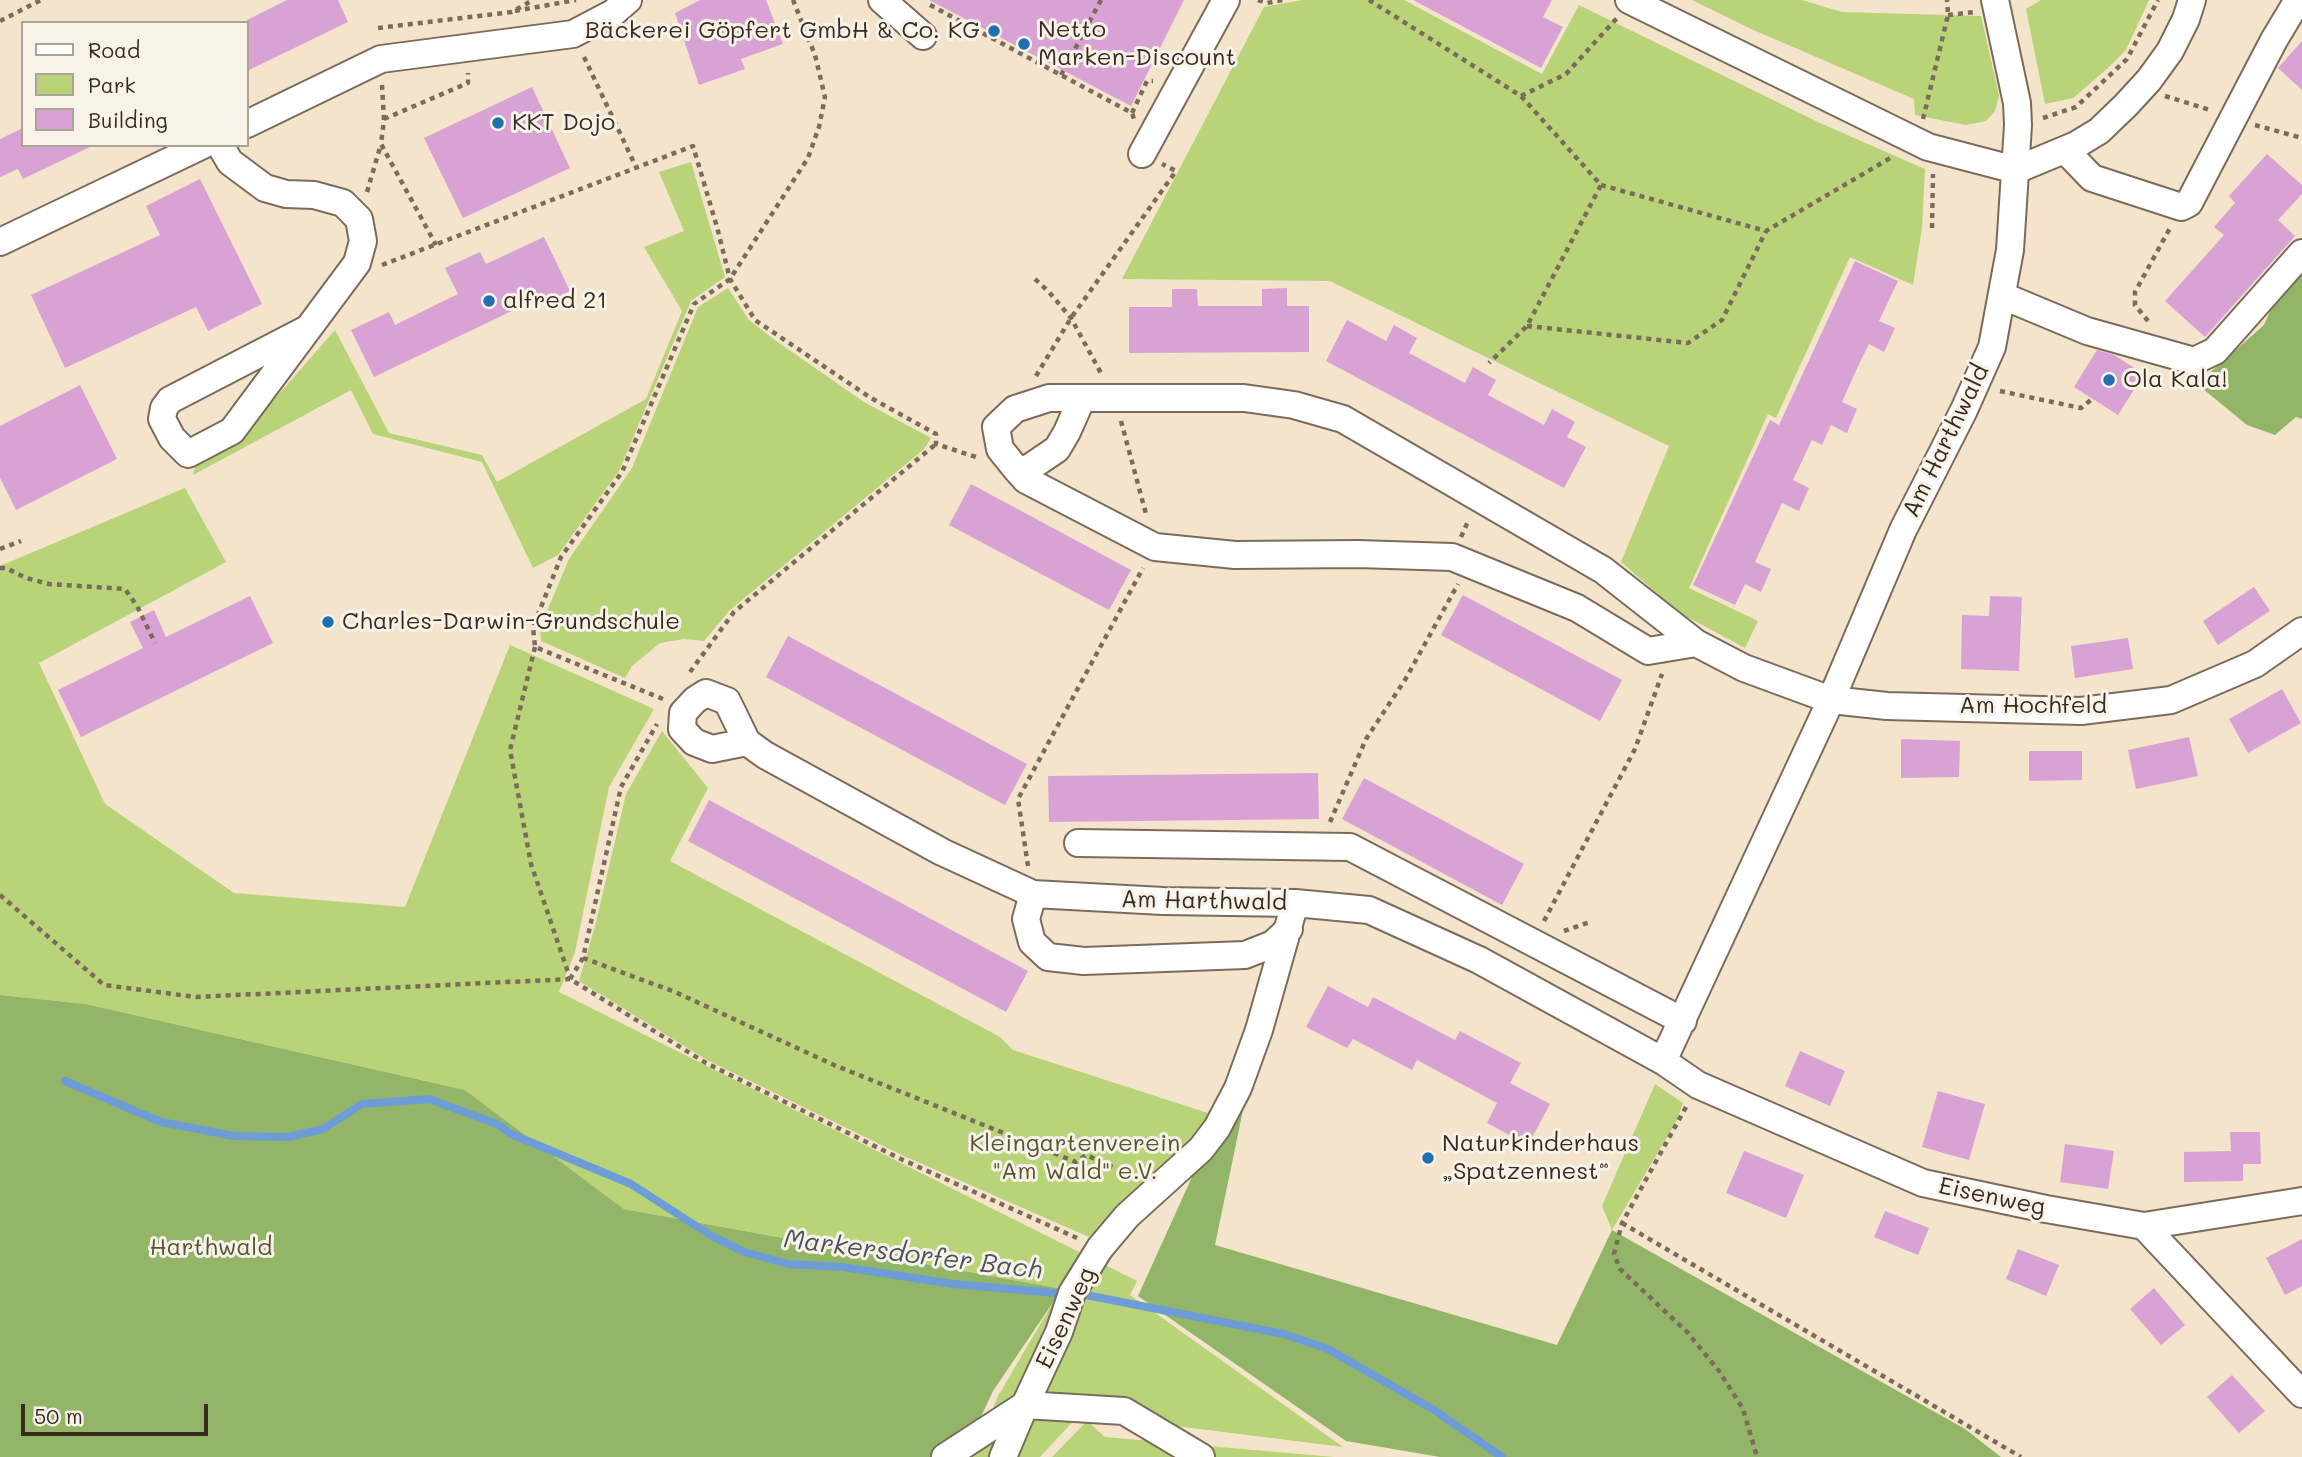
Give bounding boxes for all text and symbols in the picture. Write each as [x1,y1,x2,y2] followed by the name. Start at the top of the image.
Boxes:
[1038,16,1236,72] place label: Netto Marken-Discount
[585,17,980,45] place label: Bäckerei Göpfert GmbH & Co. KG
[21,21,248,147] legend
[986,23,1002,39] marker: Bäckerei Göpfert GmbH & Co. KG
[88,36,140,63] text: Road
[1016,36,1032,52] marker: Netto Marken-Discount
[88,71,136,98] text: Park
[88,106,168,133] text: Building
[512,109,615,137] place label: KKT Dojo
[490,115,506,131] marker: KKT Dojo
[503,287,607,315] place label: alfred 21
[481,293,497,309] marker: alfred 21
[1897,360,1995,522] street label: Am Harthwald
[2123,366,2228,394] place label: Ola Kala!
[2101,372,2117,388] marker: Ola Kala!
[342,608,680,636] place label: Charles-Darwin-Grundschule
[320,614,336,630] marker: Charles-Darwin-Grundschule
[1959,692,2107,720] street label: Am Hochfeld
[1121,885,1287,917] street label: Am Harthwald
[970,1130,1180,1186] park label: Kleingartenverein "Am Wald" e.V.
[1442,1130,1639,1186] place label: Naturkinderhaus „Spatzennest“
[1420,1150,1436,1166] marker: Naturkinderhaus „Spatzennest“
[1936,1172,2048,1222] street label: Eisenweg
[782,1224,1044,1286] water label: Markersdorfer Bach
[149,1234,273,1262] park label: Harthwald
[1030,1263,1102,1373] street label: Eisenweg
[24,1390,212,1434] scale bar
[34,1402,83,1429] text: 50 m

